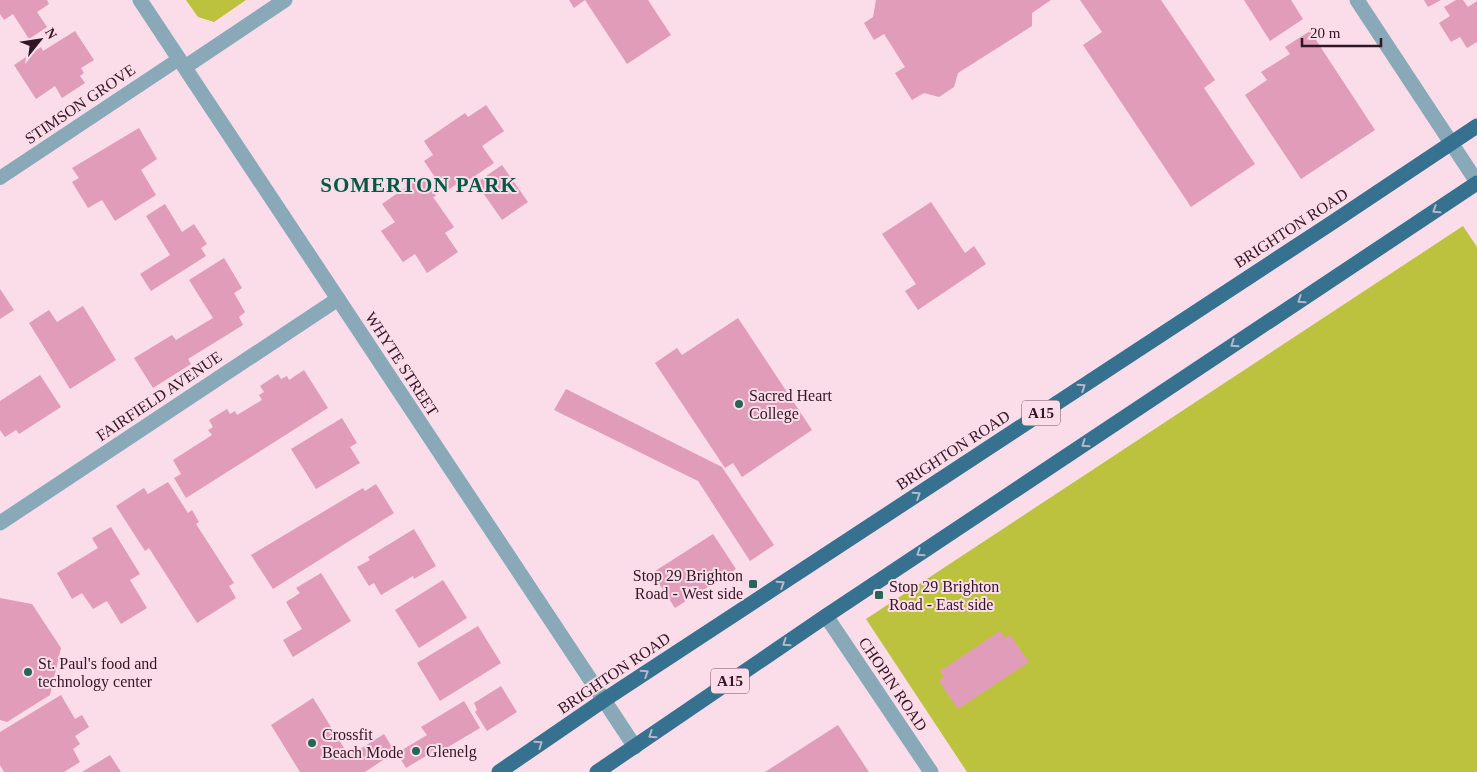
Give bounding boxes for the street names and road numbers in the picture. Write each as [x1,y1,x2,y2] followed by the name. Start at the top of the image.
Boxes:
[22,61,138,147] street label: STIMSON GROVE
[1231,185,1351,271] street label: BRIGHTON ROAD
[362,309,442,419] street label: WHYTE STREET
[93,348,225,444] street label: FAIRFIELD AVENUE
[1022,400,1060,426] road number: A15
[893,407,1013,493] street label: BRIGHTON ROAD
[555,629,673,717] street label: BRIGHTON ROAD
[856,634,930,734] street label: CHOPIN ROAD
[711,668,749,694] road number: A15

